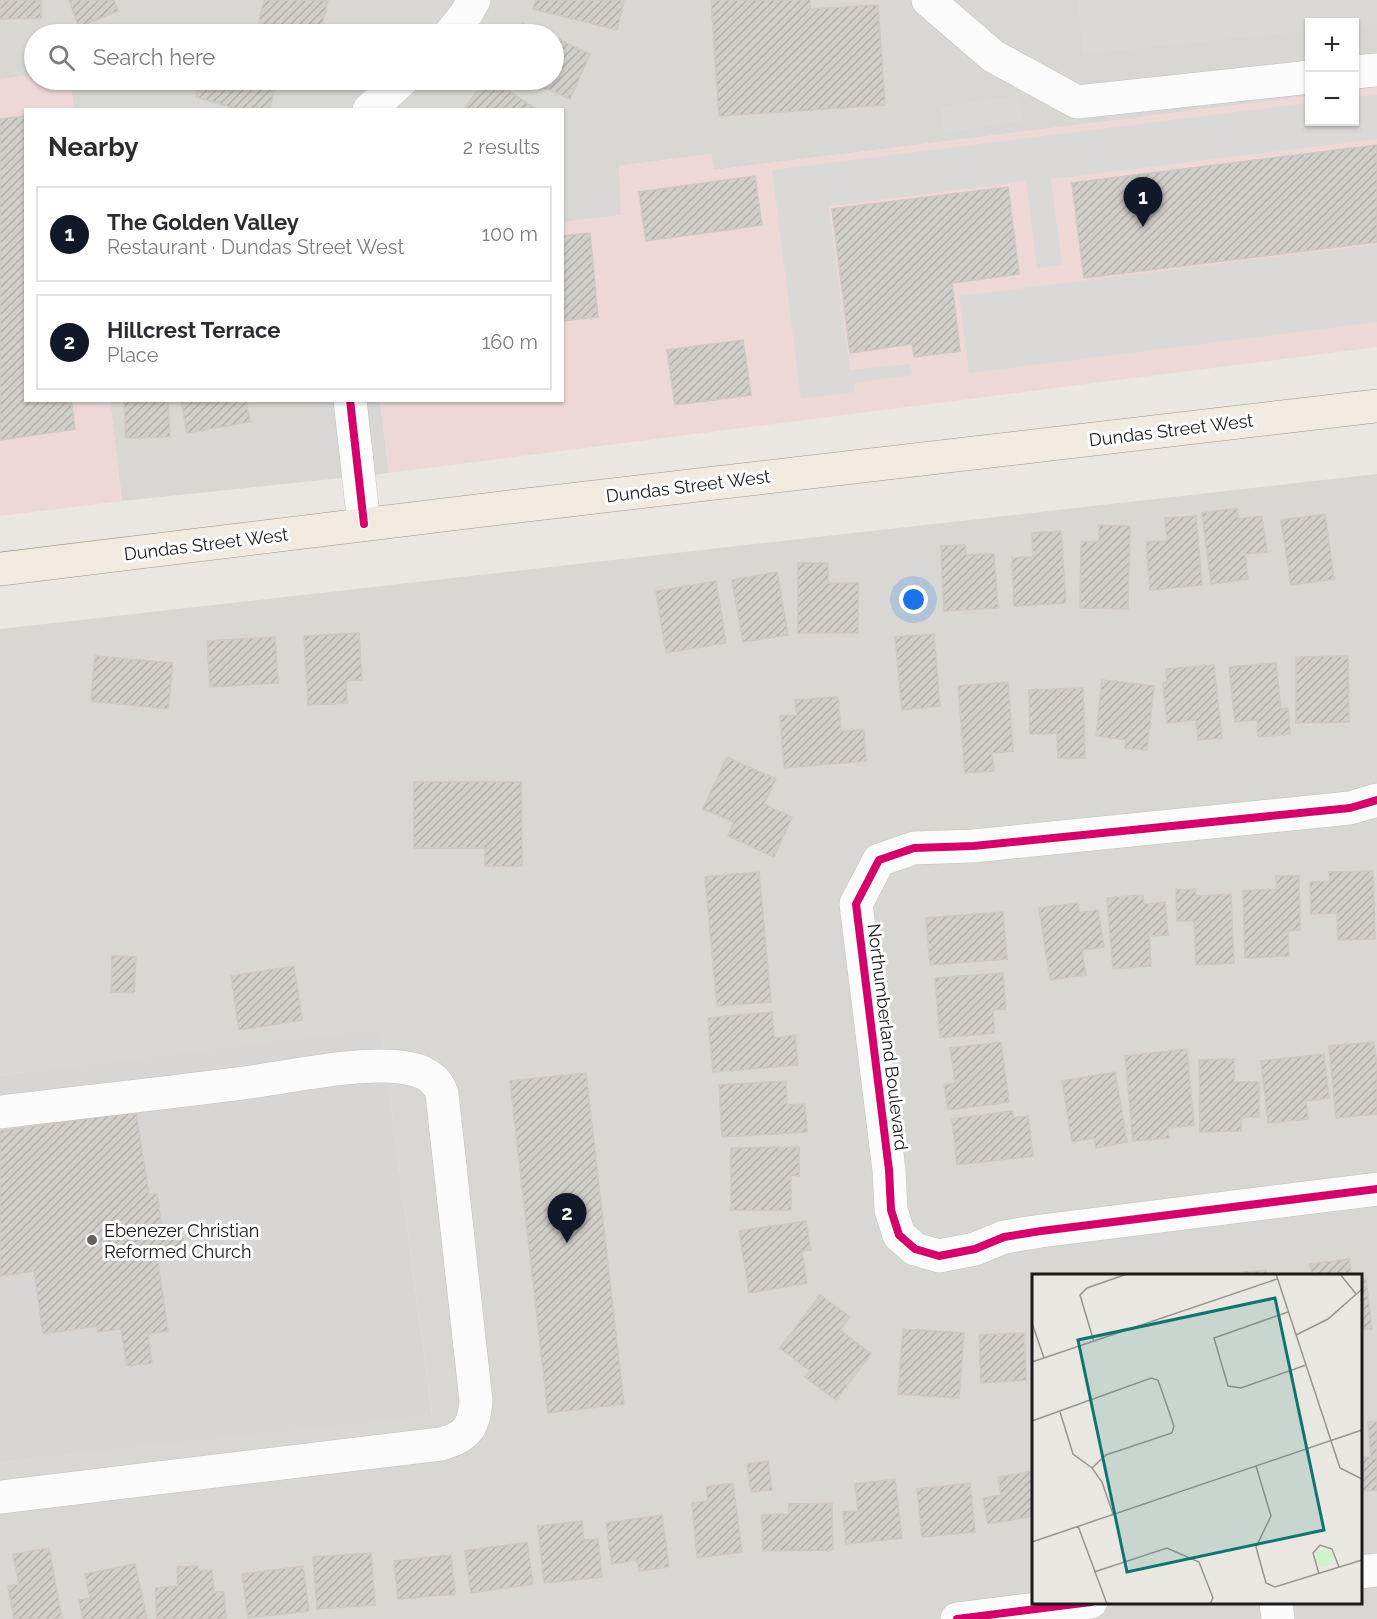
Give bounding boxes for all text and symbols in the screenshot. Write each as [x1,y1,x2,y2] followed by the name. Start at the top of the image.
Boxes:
[1305,18,1359,126] map controls
[1305,18,1359,72] button: +
[24,24,564,90] search box
[45,41,78,74] icon: search
[93,44,215,70] text: Search here
[1305,72,1359,126] button: −
[48,132,138,162] text: Nearby
[463,135,540,159] text: 2 results
[1124,178,1162,227] pin: 1
[107,209,299,235] text: The Golden Valley
[65,222,74,246] text: 1
[481,222,538,246] text: 100 m
[107,235,404,259] text: Restaurant · Dundas Street West
[107,317,281,343] text: Hillcrest Terrace
[64,330,75,354] text: 2
[482,330,538,354] text: 160 m
[107,343,158,367] text: Place
[1088,410,1254,450] street label: Dundas Street West
[605,466,771,506] street label: Dundas Street West
[123,524,289,564] street label: Dundas Street West
[899,585,928,614] your location
[864,922,912,1152] street label: Northumberland Boulevard
[548,1194,586,1243] pin: 2
[104,1220,259,1262] place label: Ebenezer Christian Reformed Church
[85,1233,99,1247] marker: Ebenezer Christian Reformed Church
[1032,1274,1362,1604] inset map

